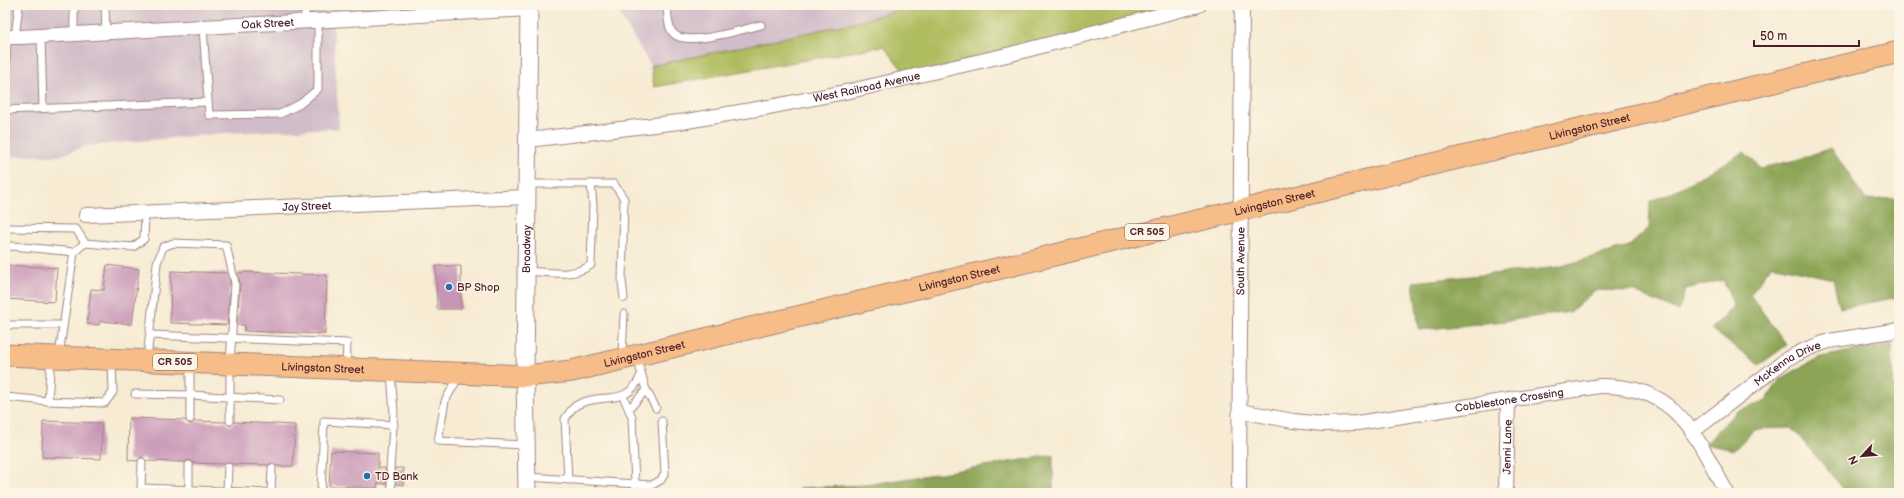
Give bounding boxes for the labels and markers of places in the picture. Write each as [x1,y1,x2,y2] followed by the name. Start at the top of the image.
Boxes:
[457,281,500,294] place label: BP Shop
[444,282,454,292] marker: BP Shop
[375,470,419,483] place label: TD Bank
[362,471,372,481] marker: TD Bank

